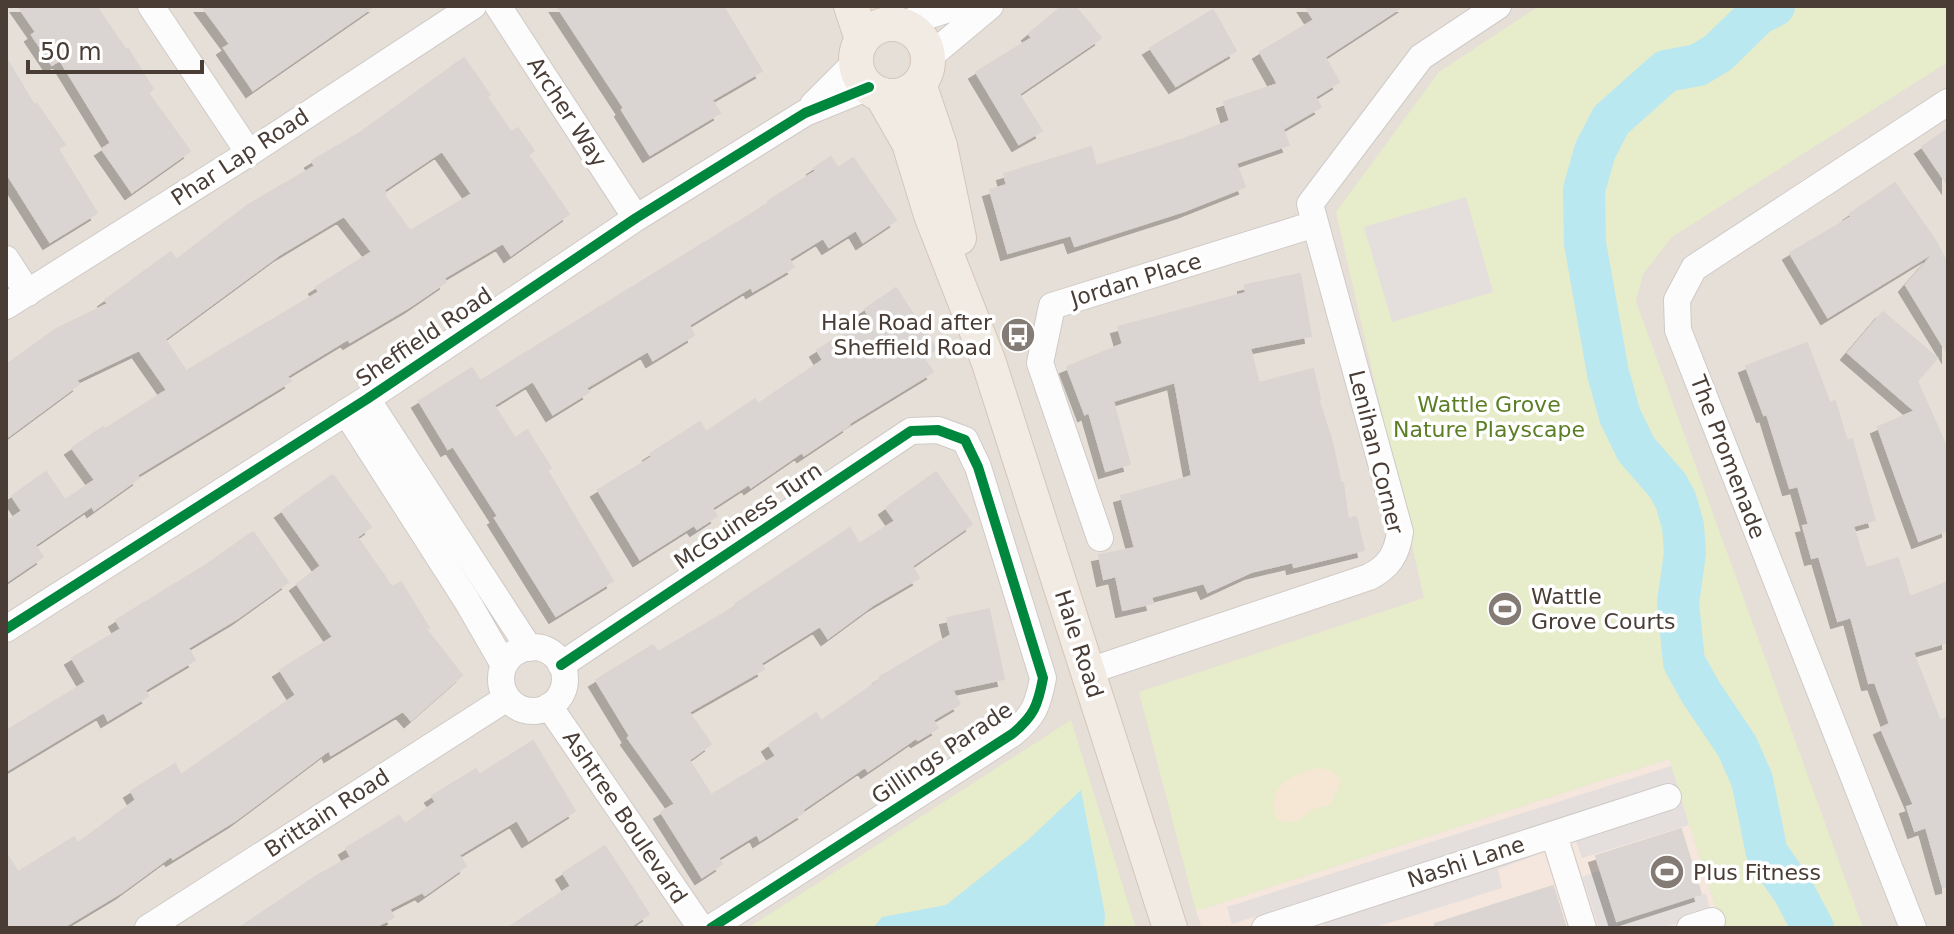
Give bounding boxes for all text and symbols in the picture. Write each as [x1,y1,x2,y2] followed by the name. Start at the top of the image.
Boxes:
[28,24,202,74] scale bar
[40,38,102,66] text: 50 m
[522,52,612,172] street label: Archer Way
[167,103,313,211] street label: Phar Lap Road
[1066,248,1204,312] street label: Jordan Place
[351,282,497,392] street label: Sheffield Road
[821,310,993,360] place label: Hale Road after Sheffield Road
[999,316,1037,354] bus stop icon: Hale Road after Sheffield Road
[1344,368,1409,537] street label: Lenihan Corner
[1685,371,1771,542] street label: The Promenade
[1393,392,1585,442] park label: Wattle Grove Nature Playscape
[670,457,826,575] street label: McGuiness Turn
[1531,584,1676,634] place label: Wattle Grove Courts
[1050,587,1108,701] street label: Hale Road
[1486,590,1524,628] sports icon: Wattle Grove Courts
[867,697,1017,809] street label: Gillings Parade
[558,726,692,908] street label: Ashtree Boulevard
[260,764,394,862] street label: Brittain Road
[1404,831,1528,893] street label: Nashi Lane
[1648,853,1686,891] sports icon: Plus Fitness
[1693,860,1821,885] place label: Plus Fitness

